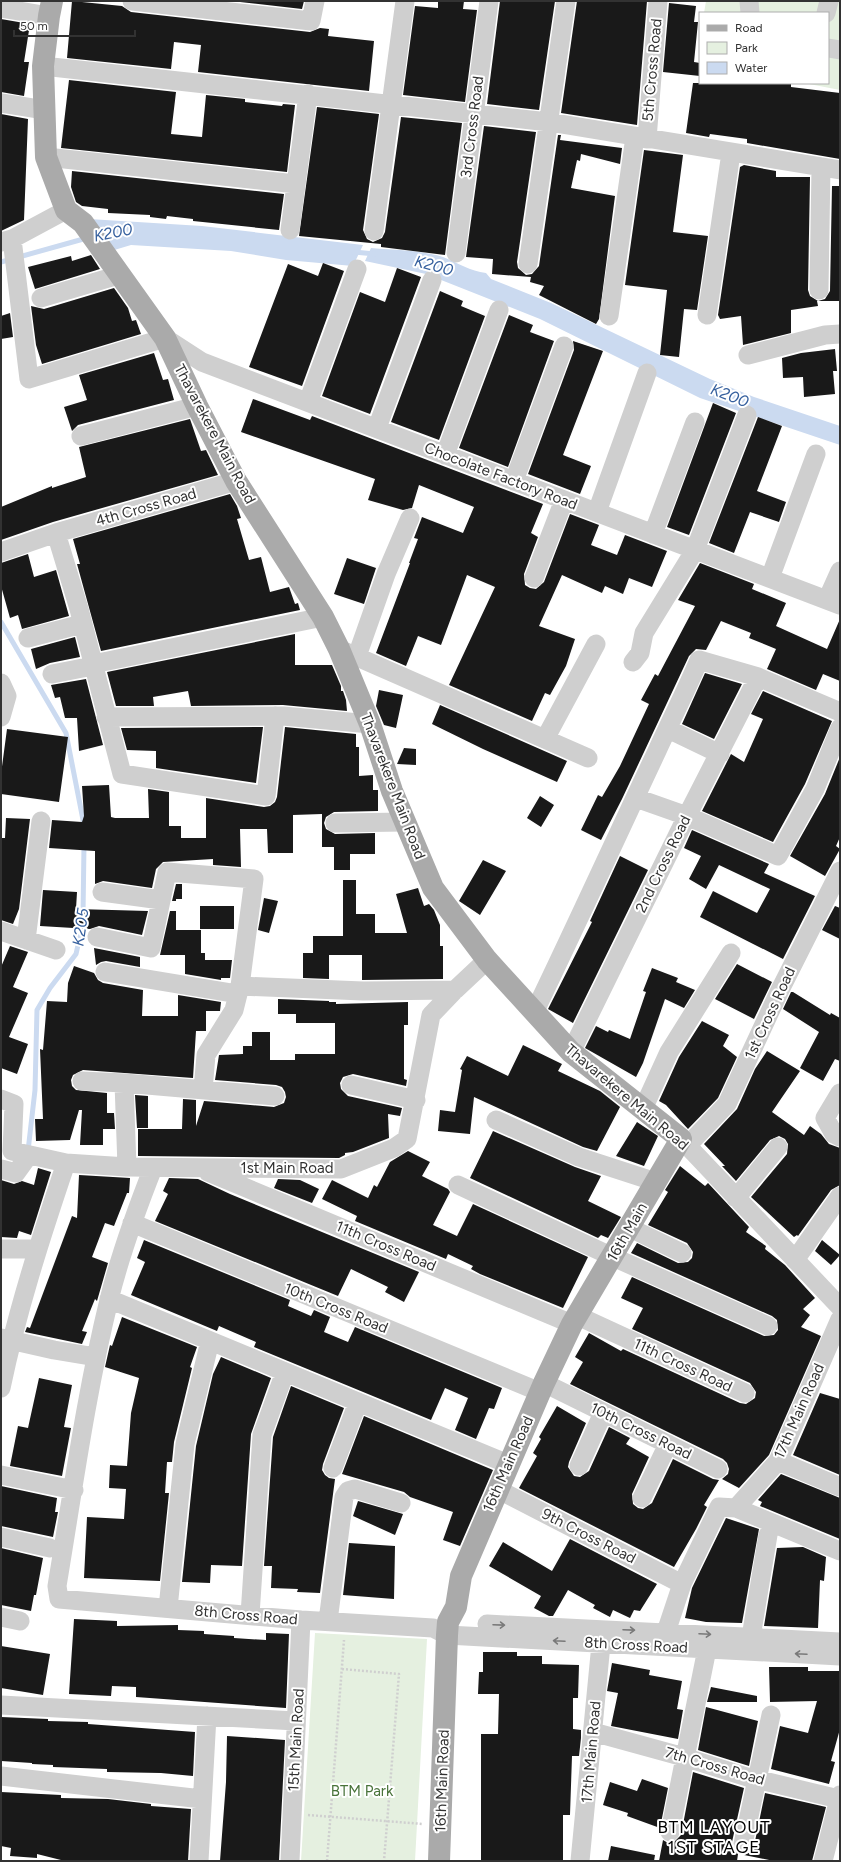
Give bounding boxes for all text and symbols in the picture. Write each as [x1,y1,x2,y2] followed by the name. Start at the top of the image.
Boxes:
[14,12,135,38] scale bar
[699,12,829,84] legend
[639,18,665,122] street label: 5th Cross Road
[20,19,48,33] text: 50 m
[735,21,763,35] text: Road
[735,41,758,55] text: Park
[735,61,767,75] text: Water
[457,75,487,179] street label: 3rd Cross Road
[92,219,134,246] water label: K200
[412,251,455,280] water label: K200
[171,361,259,507] street label: Thavarekere Main Road
[708,380,752,411] water label: K200
[422,438,580,514] street label: Chocolate Factory Road
[94,484,198,530] street label: 4th Cross Road
[357,710,429,862] street label: Thavarekere Main Road
[632,812,694,916] street label: 2nd Cross Road
[68,906,93,947] water label: K205
[741,964,799,1062] street label: 1st Cross Road
[562,1040,692,1154] street label: Thavarekere Main Road
[241,1159,334,1177] street label: 1st Main Road
[603,1200,651,1264] street label: 16th Main
[333,1217,439,1275] street label: 11th Cross Road
[281,1279,391,1337] street label: 10th Cross Road
[631,1334,735,1396] street label: 11th Cross Road
[770,1361,828,1461] street label: 17th Main Road
[587,1399,695,1463] street label: 10th Cross Road
[479,1413,537,1515] street label: 16th Main Road
[539,1505,639,1567] street label: 9th Cross Road
[194,1602,298,1628] street label: 8th Cross Road
[492,1621,505,1629] one-way arrow
[622,1627,635,1634] one-way arrow
[698,1631,711,1638] one-way arrow
[584,1633,688,1657] street label: 8th Cross Road
[553,1638,566,1645] one-way arrow
[795,1651,808,1658] one-way arrow
[284,1688,308,1792] street label: 15th Main Road
[578,1700,604,1804] street label: 17th Main Road
[431,1729,453,1833] street label: 16th Main Road
[663,1743,767,1789] street label: 7th Cross Road
[331,1782,394,1800] park label: BTM Park
[657,1817,771,1857] district label: BTM LAYOUT 1ST STAGE

